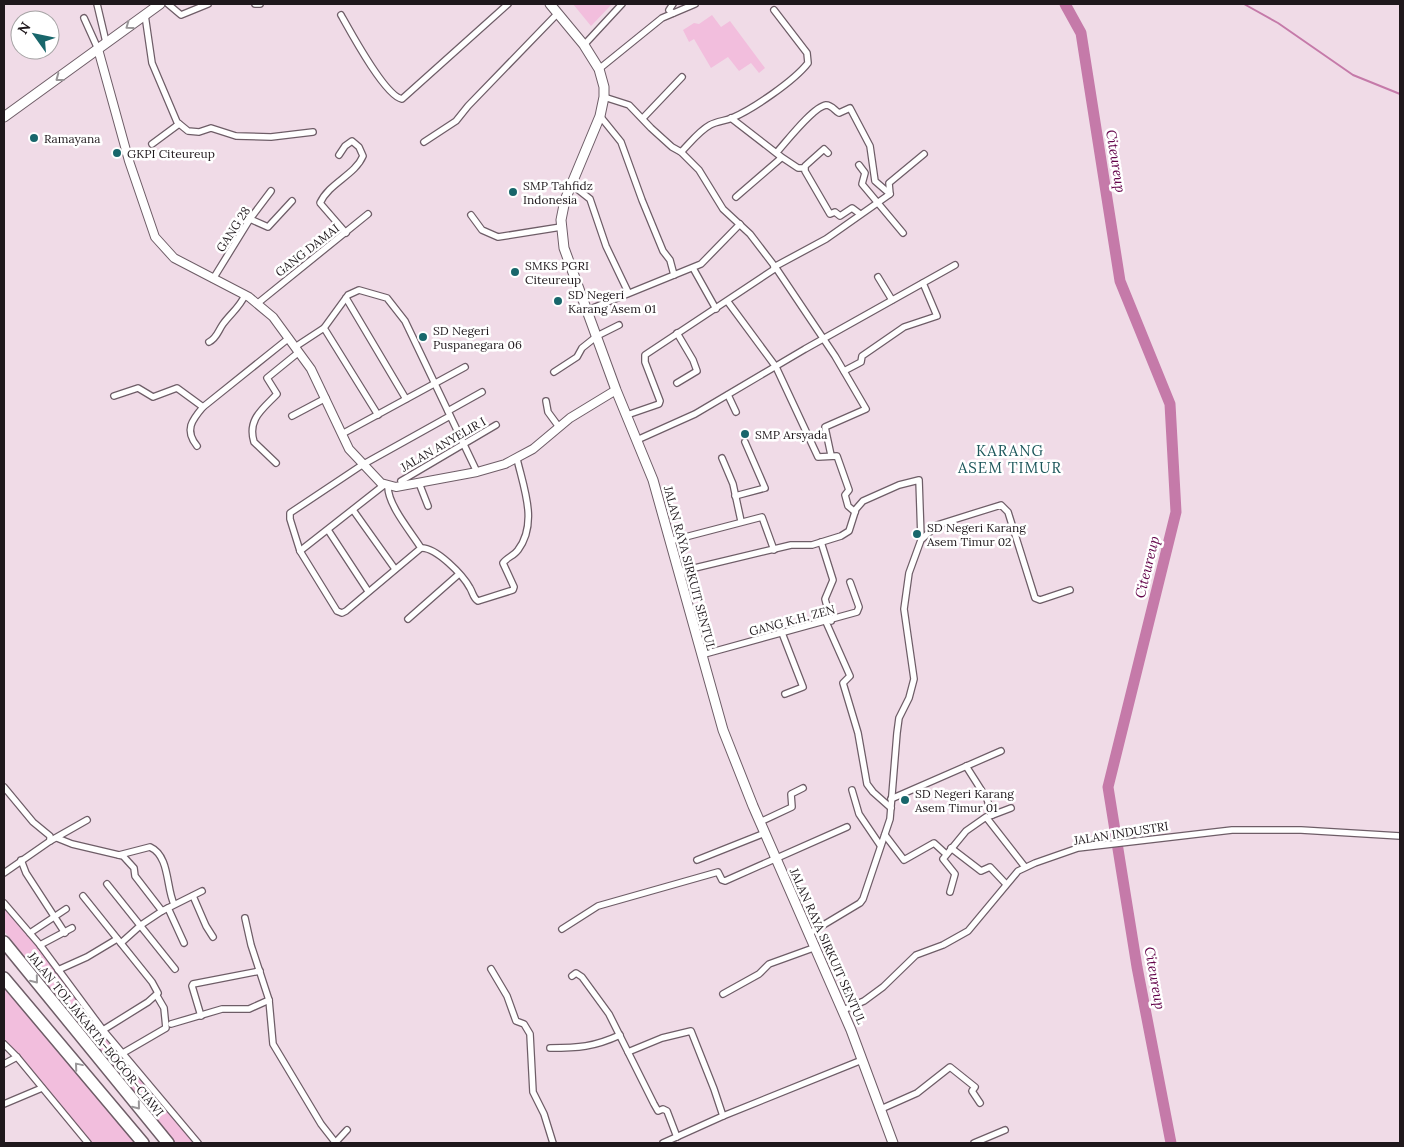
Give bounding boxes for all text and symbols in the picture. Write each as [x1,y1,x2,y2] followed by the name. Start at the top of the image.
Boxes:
[10,10,60,60] north arrow
[14,18,35,37] text: N
[125,20,135,29] one-way arrow
[56,72,65,80] one-way arrow
[1102,128,1130,194] water label: Citeureup
[44,131,101,146] place label: Ramayana
[28,132,40,144] marker: Ramayana
[127,146,215,161] place label: GKPI Citeureup
[111,147,123,159] marker: GKPI Citeureup
[523,178,593,207] place label: SMP Tahfidz Indonesia
[507,186,519,198] marker: SMP Tahfidz Indonesia
[213,203,253,255] street label: GANG 28
[272,220,342,280] street label: GANG DAMAI
[525,258,589,287] place label: SMKS PGRI Citeureup
[509,266,521,278] marker: SMKS PGRI Citeureup
[568,287,656,316] place label: SD Negeri Karang Asem 01
[552,295,564,307] marker: SD Negeri Karang Asem 01
[433,323,522,352] place label: SD Negeri Puspanegara 06
[417,331,429,343] marker: SD Negeri Puspanegara 06
[397,414,488,475] street label: JALAN ANYELIR I
[755,427,827,442] place label: SMP Arsyada
[739,428,751,440] marker: SMP Arsyada
[957,441,1062,477] district label: KARANG ASEM TIMUR
[661,483,719,652] street label: JALAN RAYA SIRKUIT SENTUL
[926,520,1026,549] place label: SD Negeri Karang Asem Timur 02
[911,528,923,540] marker: SD Negeri Karang Asem Timur 02
[1131,534,1163,600] water label: Citeureup
[747,601,837,639] street label: GANG K.H. ZEN
[914,786,1014,815] place label: SD Negeri Karang Asem Timur 01
[899,794,911,806] marker: SD Negeri Karang Asem Timur 01
[1072,818,1169,848] street label: JALAN INDUSTRI
[786,865,869,1026] street label: JALAN RAYA SIRKUIT SENTUL
[1141,945,1169,1011] water label: Citeureup
[24,948,167,1119] street label: JALAN TOL JAKARTA–BOGOR–CIAWI
[29,974,37,983] one-way arrow
[74,1062,83,1071] one-way arrow
[132,1100,140,1109] one-way arrow

